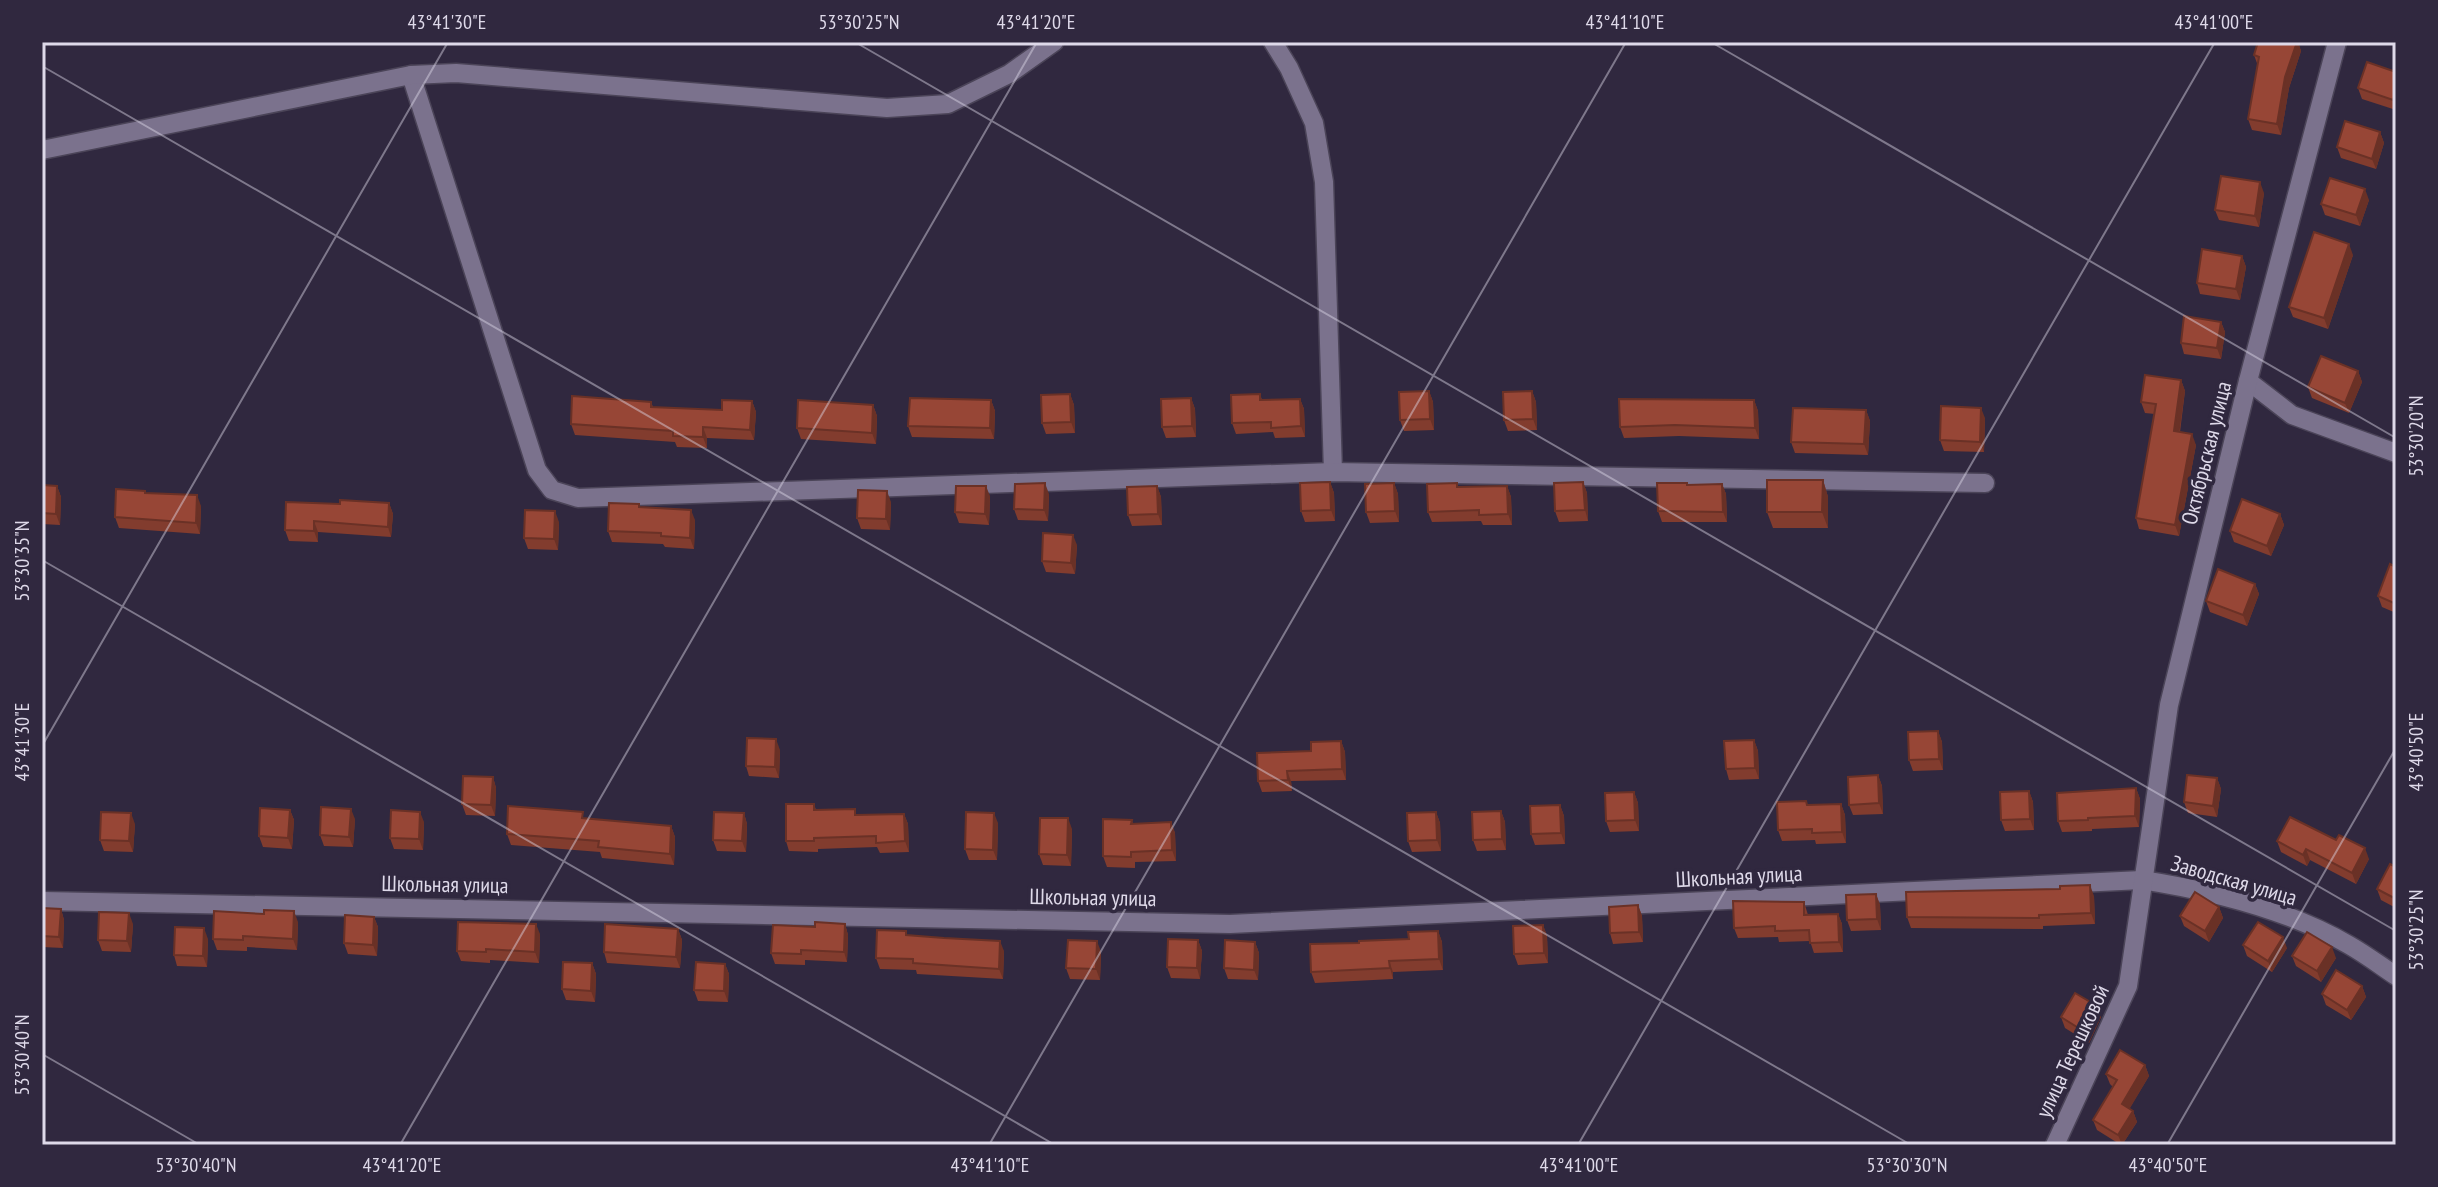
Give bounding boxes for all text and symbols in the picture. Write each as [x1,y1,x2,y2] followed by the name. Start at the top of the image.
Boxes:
[408,9,486,35] text: 43°41'30"E
[819,9,899,35] text: 53°30'25"N
[997,9,1075,35] text: 43°41'20"E
[1586,9,1664,35] text: 43°41'10"E
[2175,9,2253,35] text: 43°41'00"E
[2175,378,2237,528] street label: Октябрьская улица
[2403,396,2429,476] text: 53°30'20"N
[9,521,35,601] text: 53°30'35"N
[9,703,35,781] text: 43°41'30"E
[2403,713,2429,791] text: 43°40'50"E
[2168,849,2300,911] street label: Заводская улица
[1675,859,1803,893] street label: Школьная улица
[381,869,509,899] street label: Школьная улица
[1029,882,1157,912] street label: Школьная улица
[2403,890,2429,970] text: 53°30'25"N
[2029,980,2115,1122] street label: улица Терешковой
[9,1015,35,1095] text: 53°30'40"N
[156,1152,236,1178] text: 53°30'40"N
[363,1152,441,1178] text: 43°41'20"E
[951,1152,1029,1178] text: 43°41'10"E
[1540,1152,1618,1178] text: 43°41'00"E
[1867,1152,1947,1178] text: 53°30'30"N
[2129,1152,2207,1178] text: 43°40'50"E

